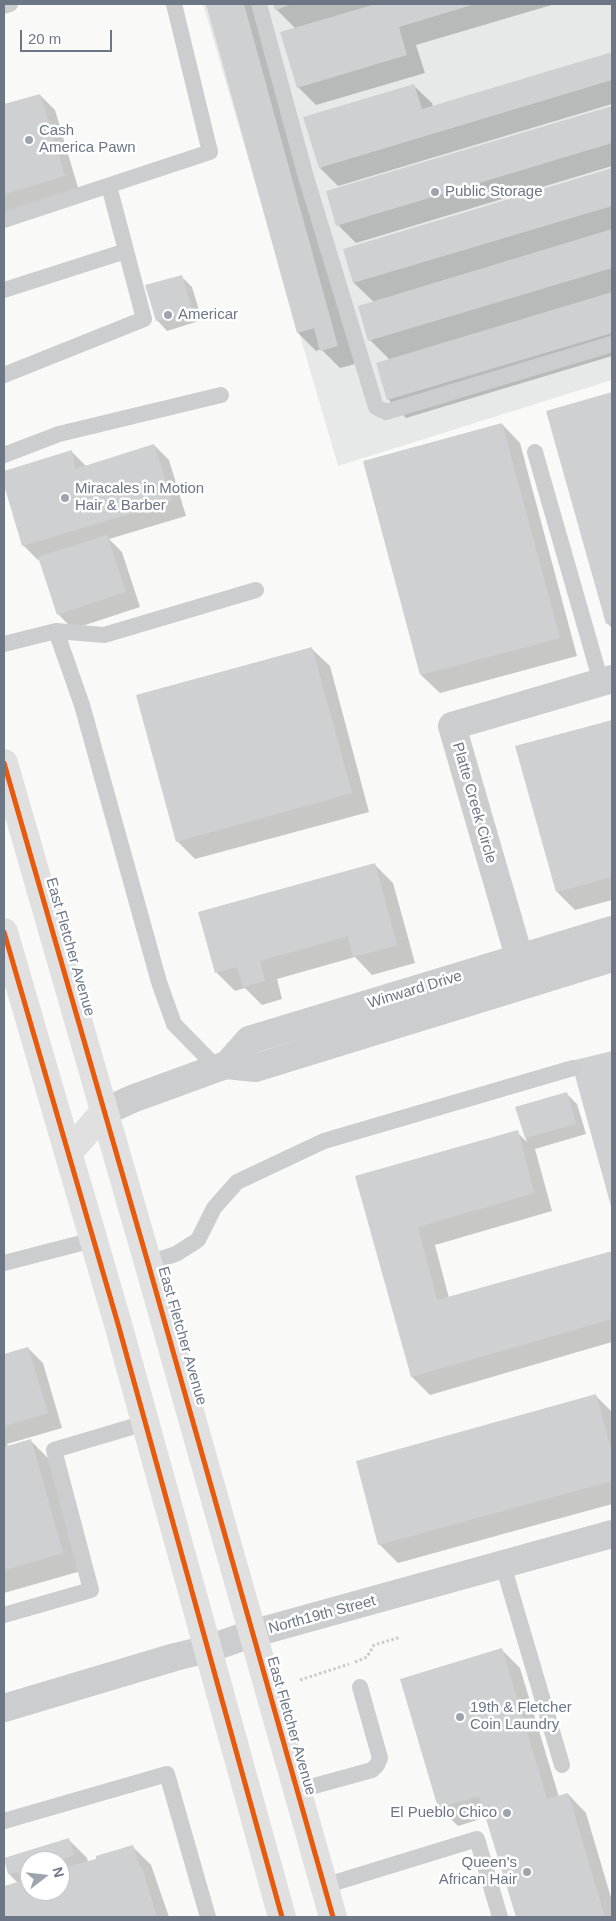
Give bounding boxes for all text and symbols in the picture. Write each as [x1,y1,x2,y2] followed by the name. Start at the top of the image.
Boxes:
[22,20,115,52] scale bar
[28,30,61,47] text: 20 m
[39,122,136,157] place label: Cash America Pawn
[23,134,35,146] marker: Cash America Pawn
[445,183,543,201] place label: Public Storage
[429,186,441,198] marker: Public Storage
[178,306,238,324] place label: Americar
[162,309,174,321] marker: Americar
[75,480,204,515] place label: Miracales in Motion Hair & Barber
[59,492,71,504] marker: Miracales in Motion Hair & Barber
[448,740,500,866] street label: Platte Creek Circle
[42,876,98,1018] street label: East Fletcher Avenue
[366,967,464,1013] street label: Winward Drive
[154,1265,210,1407] street label: East Fletcher Avenue
[267,1592,377,1638] street label: North19th Street
[263,1655,319,1797] street label: East Fletcher Avenue
[470,1699,572,1734] place label: 19th & Fletcher Coin Laundry
[454,1711,466,1723] marker: 19th & Fletcher Coin Laundry
[390,1804,497,1822] place label: El Pueblo Chico
[501,1807,513,1819] marker: El Pueblo Chico
[20,1851,70,1901] north arrow
[439,1854,517,1889] place label: Queen's African Hair
[49,1865,68,1879] text: N
[521,1866,533,1878] marker: Queen's African Hair

